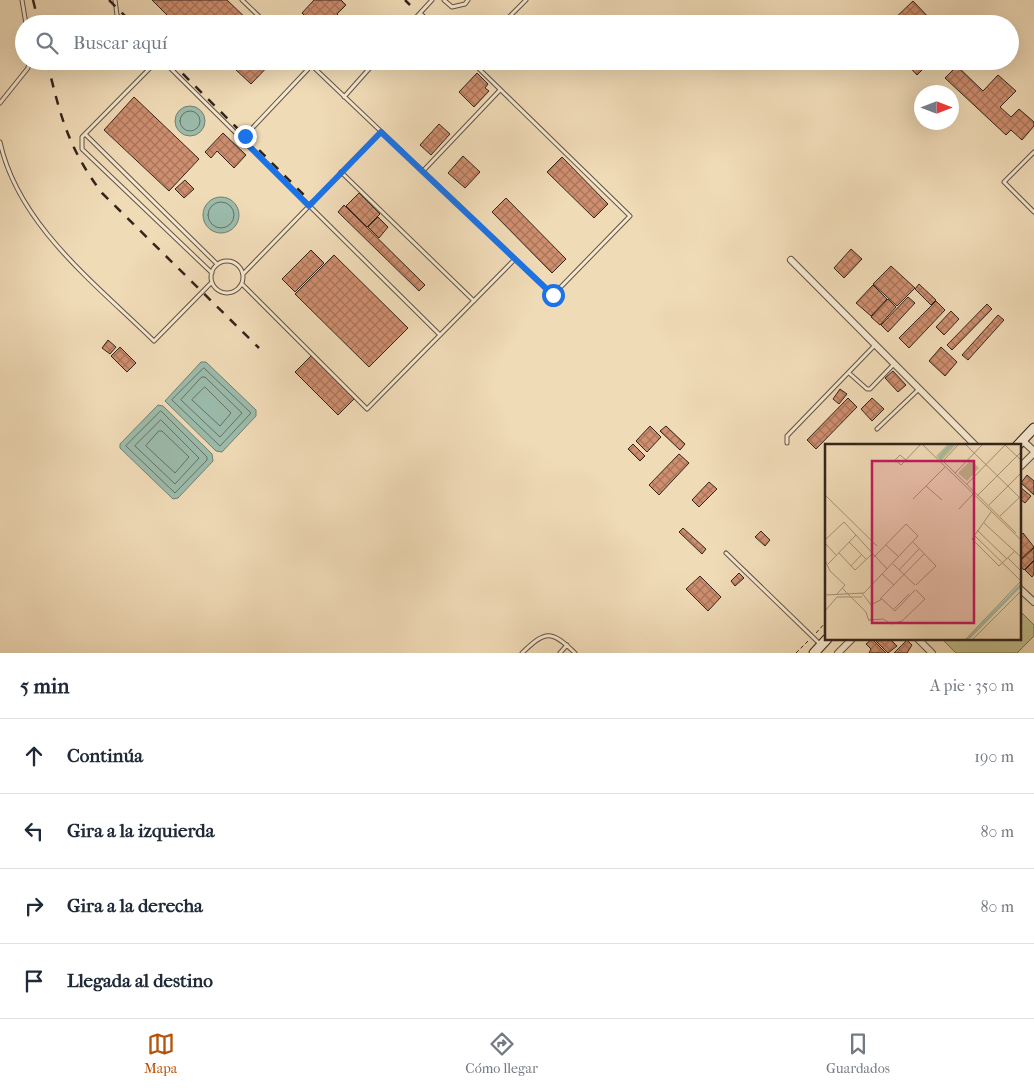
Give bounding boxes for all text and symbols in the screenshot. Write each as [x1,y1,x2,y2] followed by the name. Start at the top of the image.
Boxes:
[15,15,1019,70] search box
[33,29,61,57] icon: search
[73,32,167,54] text: Buscar aquí
[914,85,959,130] north arrow
[234,125,257,148] route end
[542,284,565,307] route start
[825,444,1022,640] inset map
[20,674,69,698] text: 5 min
[930,676,1014,695] text: A pie · 350 m
[20,742,48,770] icon: ahead
[67,745,143,767] text: Continúa
[974,747,1014,766] text: 190 m
[20,817,48,845] icon: left
[67,820,214,842] text: Gira a la izquierda
[980,822,1014,841] text: 80 m
[20,892,48,920] icon: right
[67,895,203,917] text: Gira a la derecha
[980,897,1014,916] text: 80 m
[20,967,48,995] icon: arrive
[67,970,213,992] text: Llegada al destino
[144,1030,177,1077] tab: Mapa
[465,1030,538,1077] tab: Cómo llegar
[826,1030,890,1077] tab: Guardados

